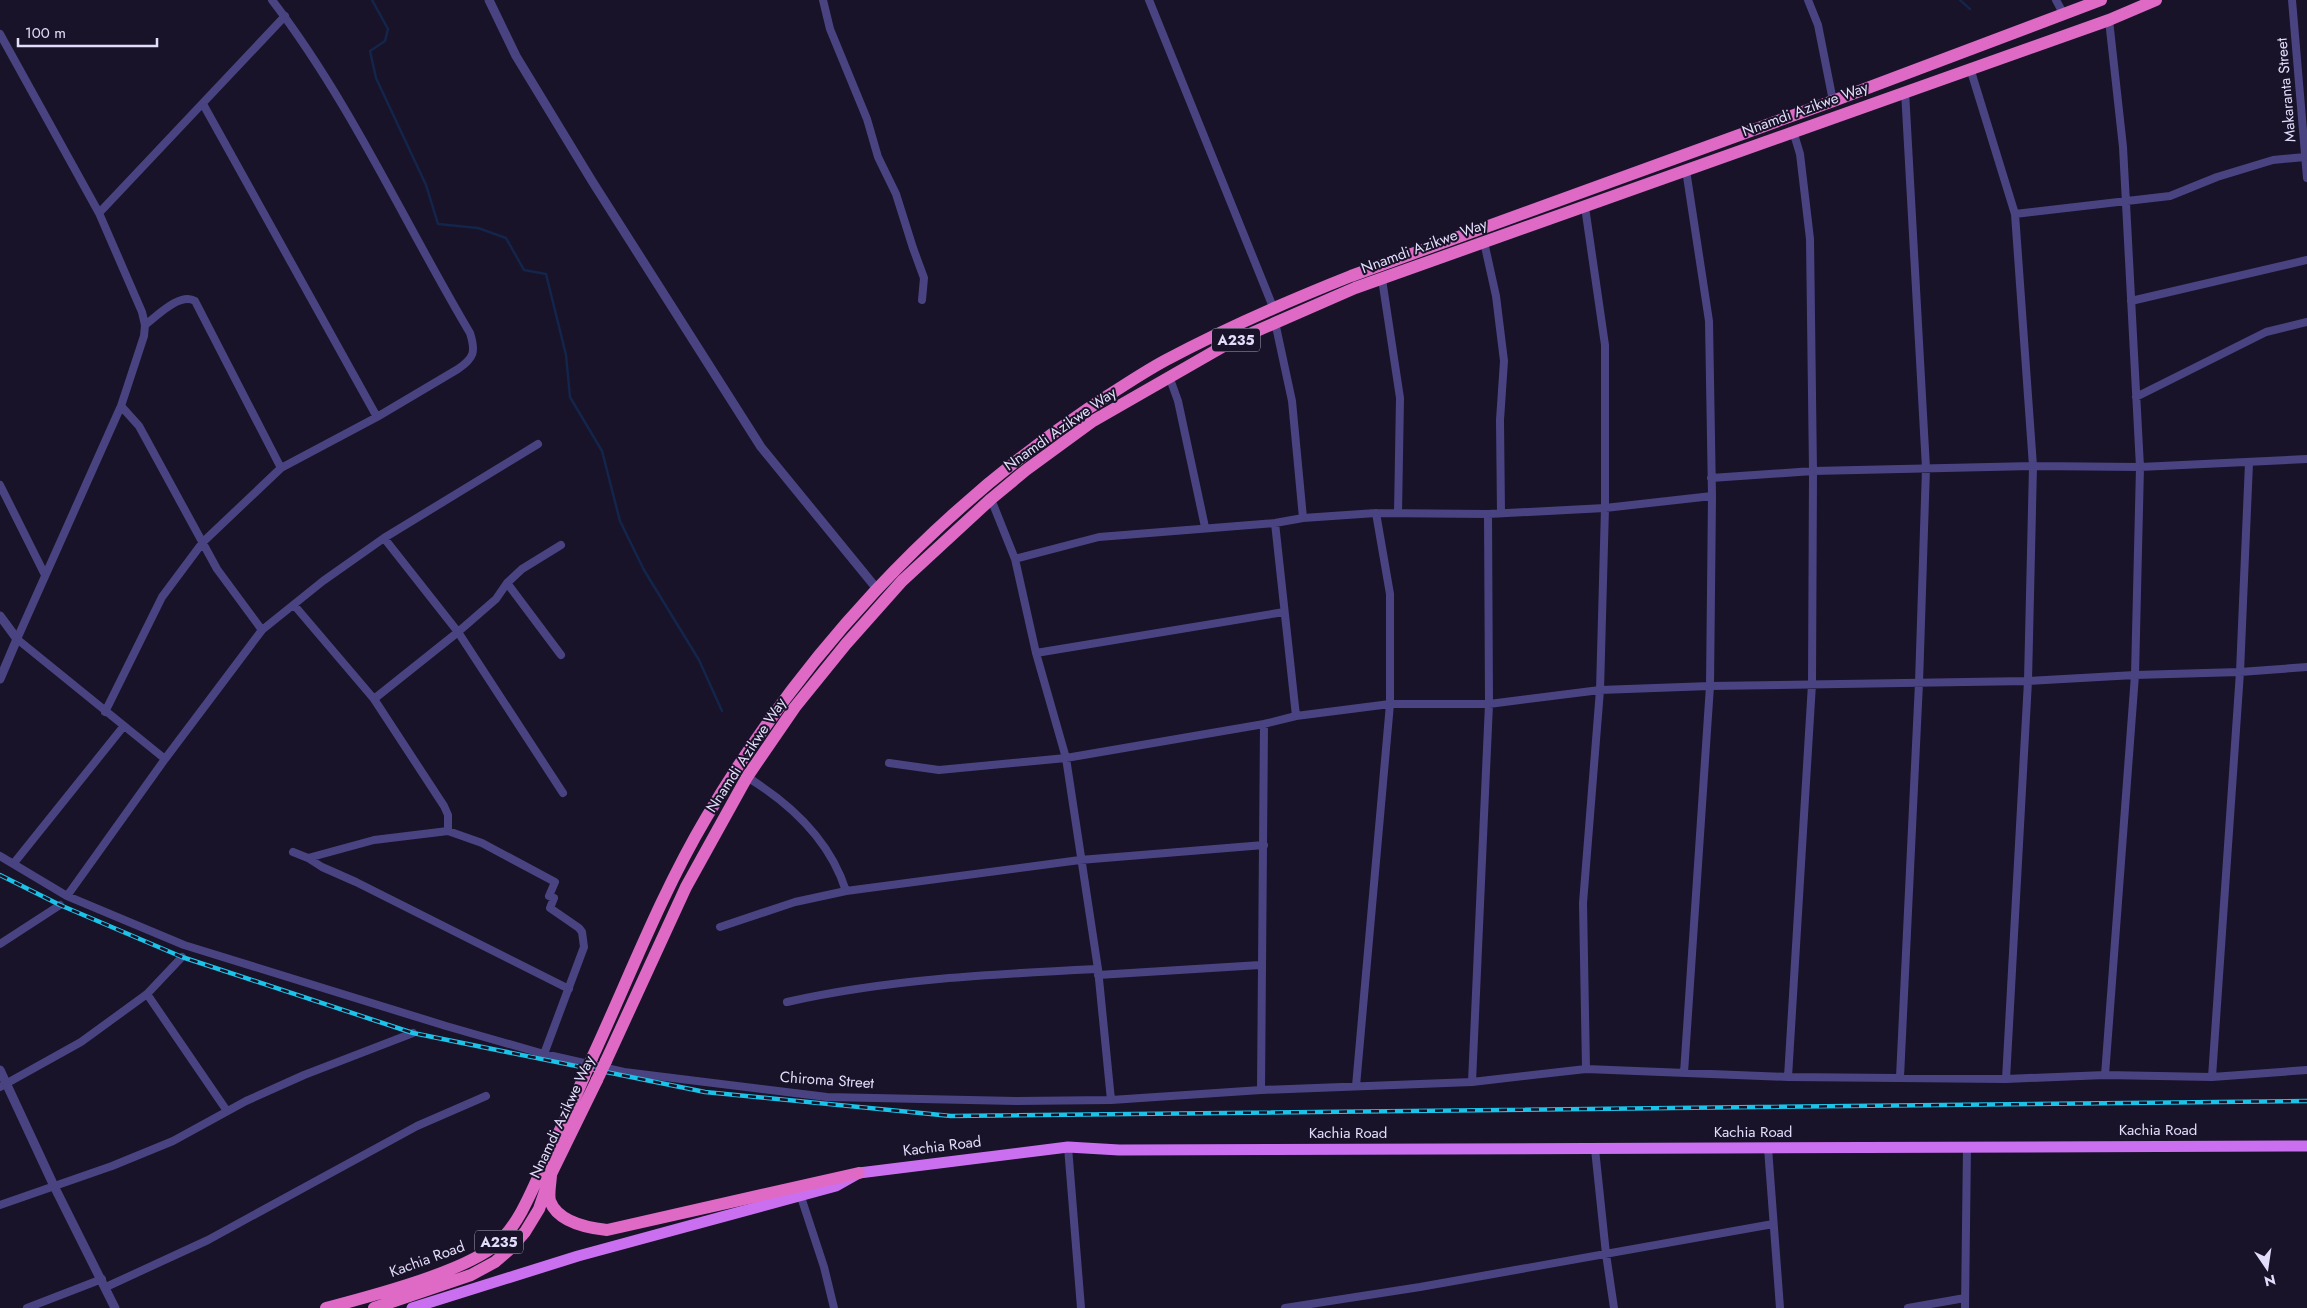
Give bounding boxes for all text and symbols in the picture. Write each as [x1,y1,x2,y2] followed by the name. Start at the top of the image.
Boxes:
[18,15,156,47] scale bar
[25,22,66,44] text: 100 m
[2270,37,2302,143] street label: Makaranta Street
[1739,76,1872,142] street label: Nnamdi Azikwe Way
[1358,213,1491,279] street label: Nnamdi Azikwe Way
[1212,328,1260,352] road number: A235
[999,382,1121,476] street label: Nnamdi Azikwe Way
[701,693,792,817] street label: Nnamdi Azikwe Way
[524,1052,600,1182] street label: Nnamdi Azikwe Way
[779,1066,875,1094] street label: Chiroma Street
[2119,1119,2197,1141] street label: Kachia Road
[1714,1121,1792,1143] street label: Kachia Road
[1309,1122,1387,1144] street label: Kachia Road
[902,1130,982,1162] street label: Kachia Road
[475,1230,523,1254] road number: A235
[386,1235,468,1283] street label: Kachia Road
[2242,1243,2292,1293] north arrow
[2262,1270,2278,1292] text: N

